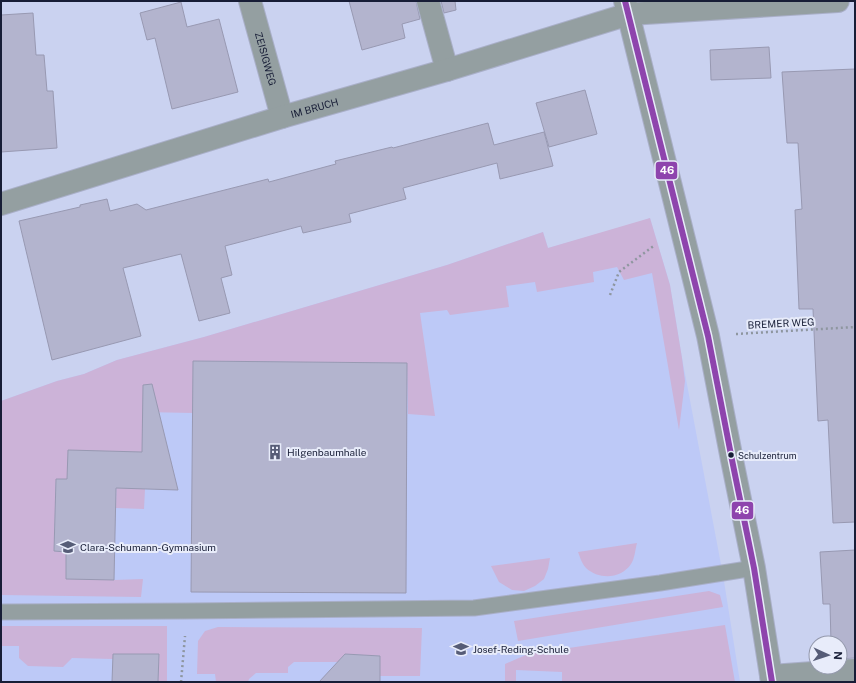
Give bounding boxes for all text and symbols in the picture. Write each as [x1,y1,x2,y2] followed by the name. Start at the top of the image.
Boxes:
[253,31,279,87] street label: ZEISIGWEG
[289,95,340,120] street label: IM BRUCH
[655,161,678,180] line badge: 46
[660,164,674,176] text: 46
[747,315,815,331] street label: BREMER WEG
[266,443,284,461] building icon: Hilgenbaumhalle
[287,446,367,458] place label: Hilgenbaumhalle
[726,450,736,460] marker: Schulzentrum
[738,450,797,461] place label: Schulzentrum
[731,501,754,520] line badge: 46
[735,504,749,516] text: 46
[59,538,77,556] school or university icon: Clara-Schumann-Gymnasium
[80,541,216,553] place label: Clara-Schumann-Gymnasium
[808,635,848,675] north arrow
[452,640,470,658] school or university icon: Josef-Reding-Schule
[473,643,569,655] place label: Josef-Reding-Schule
[832,651,844,660] text: N

